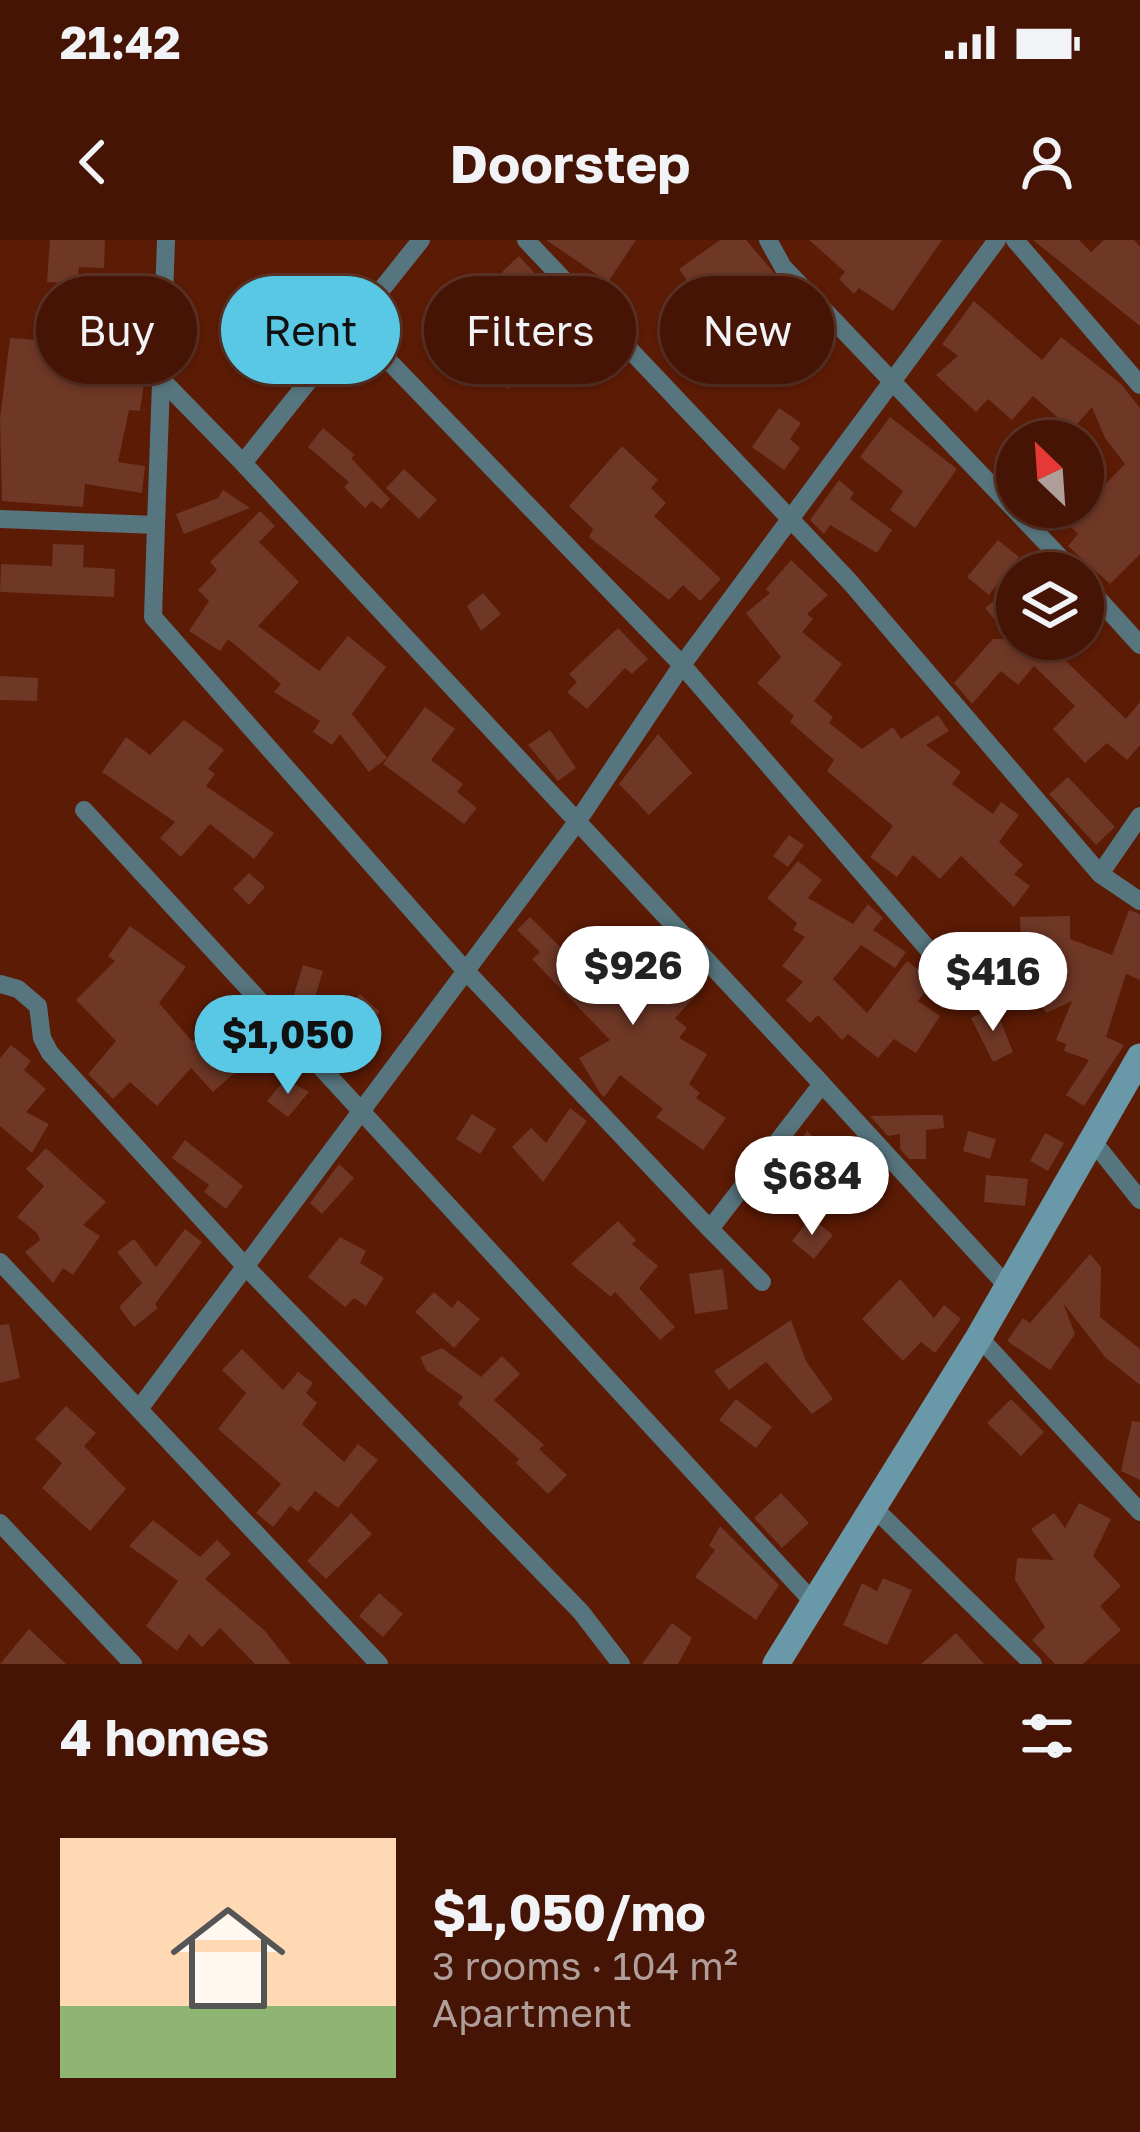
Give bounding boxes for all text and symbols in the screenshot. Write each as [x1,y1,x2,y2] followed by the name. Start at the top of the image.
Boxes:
[60,15,181,69] text: 21:42
[60,129,126,195] icon: back
[1014,129,1080,195] icon: person
[449,130,691,195] text: Doorstep
[36,276,197,384] chip: Buy
[221,276,400,384] chip: Rent
[424,276,636,384] chip: Filters
[660,276,834,384] chip: New
[996,420,1104,528] north arrow
[996,420,1104,660] map controls
[996,552,1104,660] button: layers
[562,926,704,1028] pin: $926
[922,932,1064,1034] pin: $416
[583,941,683,988] text: $926
[945,947,1041,994] text: $416
[190,995,386,1097] pin: $1,050
[221,1010,355,1057] text: $1,050
[741,1136,883,1238] pin: $684
[762,1151,862,1198] text: $684
[1014,1703,1080,1769] icon: filters
[60,1706,269,1767] text: 4 homes
[432,1881,706,1942] text: $1,050/mo
[156,1886,300,2030] icon: home
[432,1942,738,1989] text: 3 rooms · 104 m²
[432,1989,632,2036] text: Apartment

